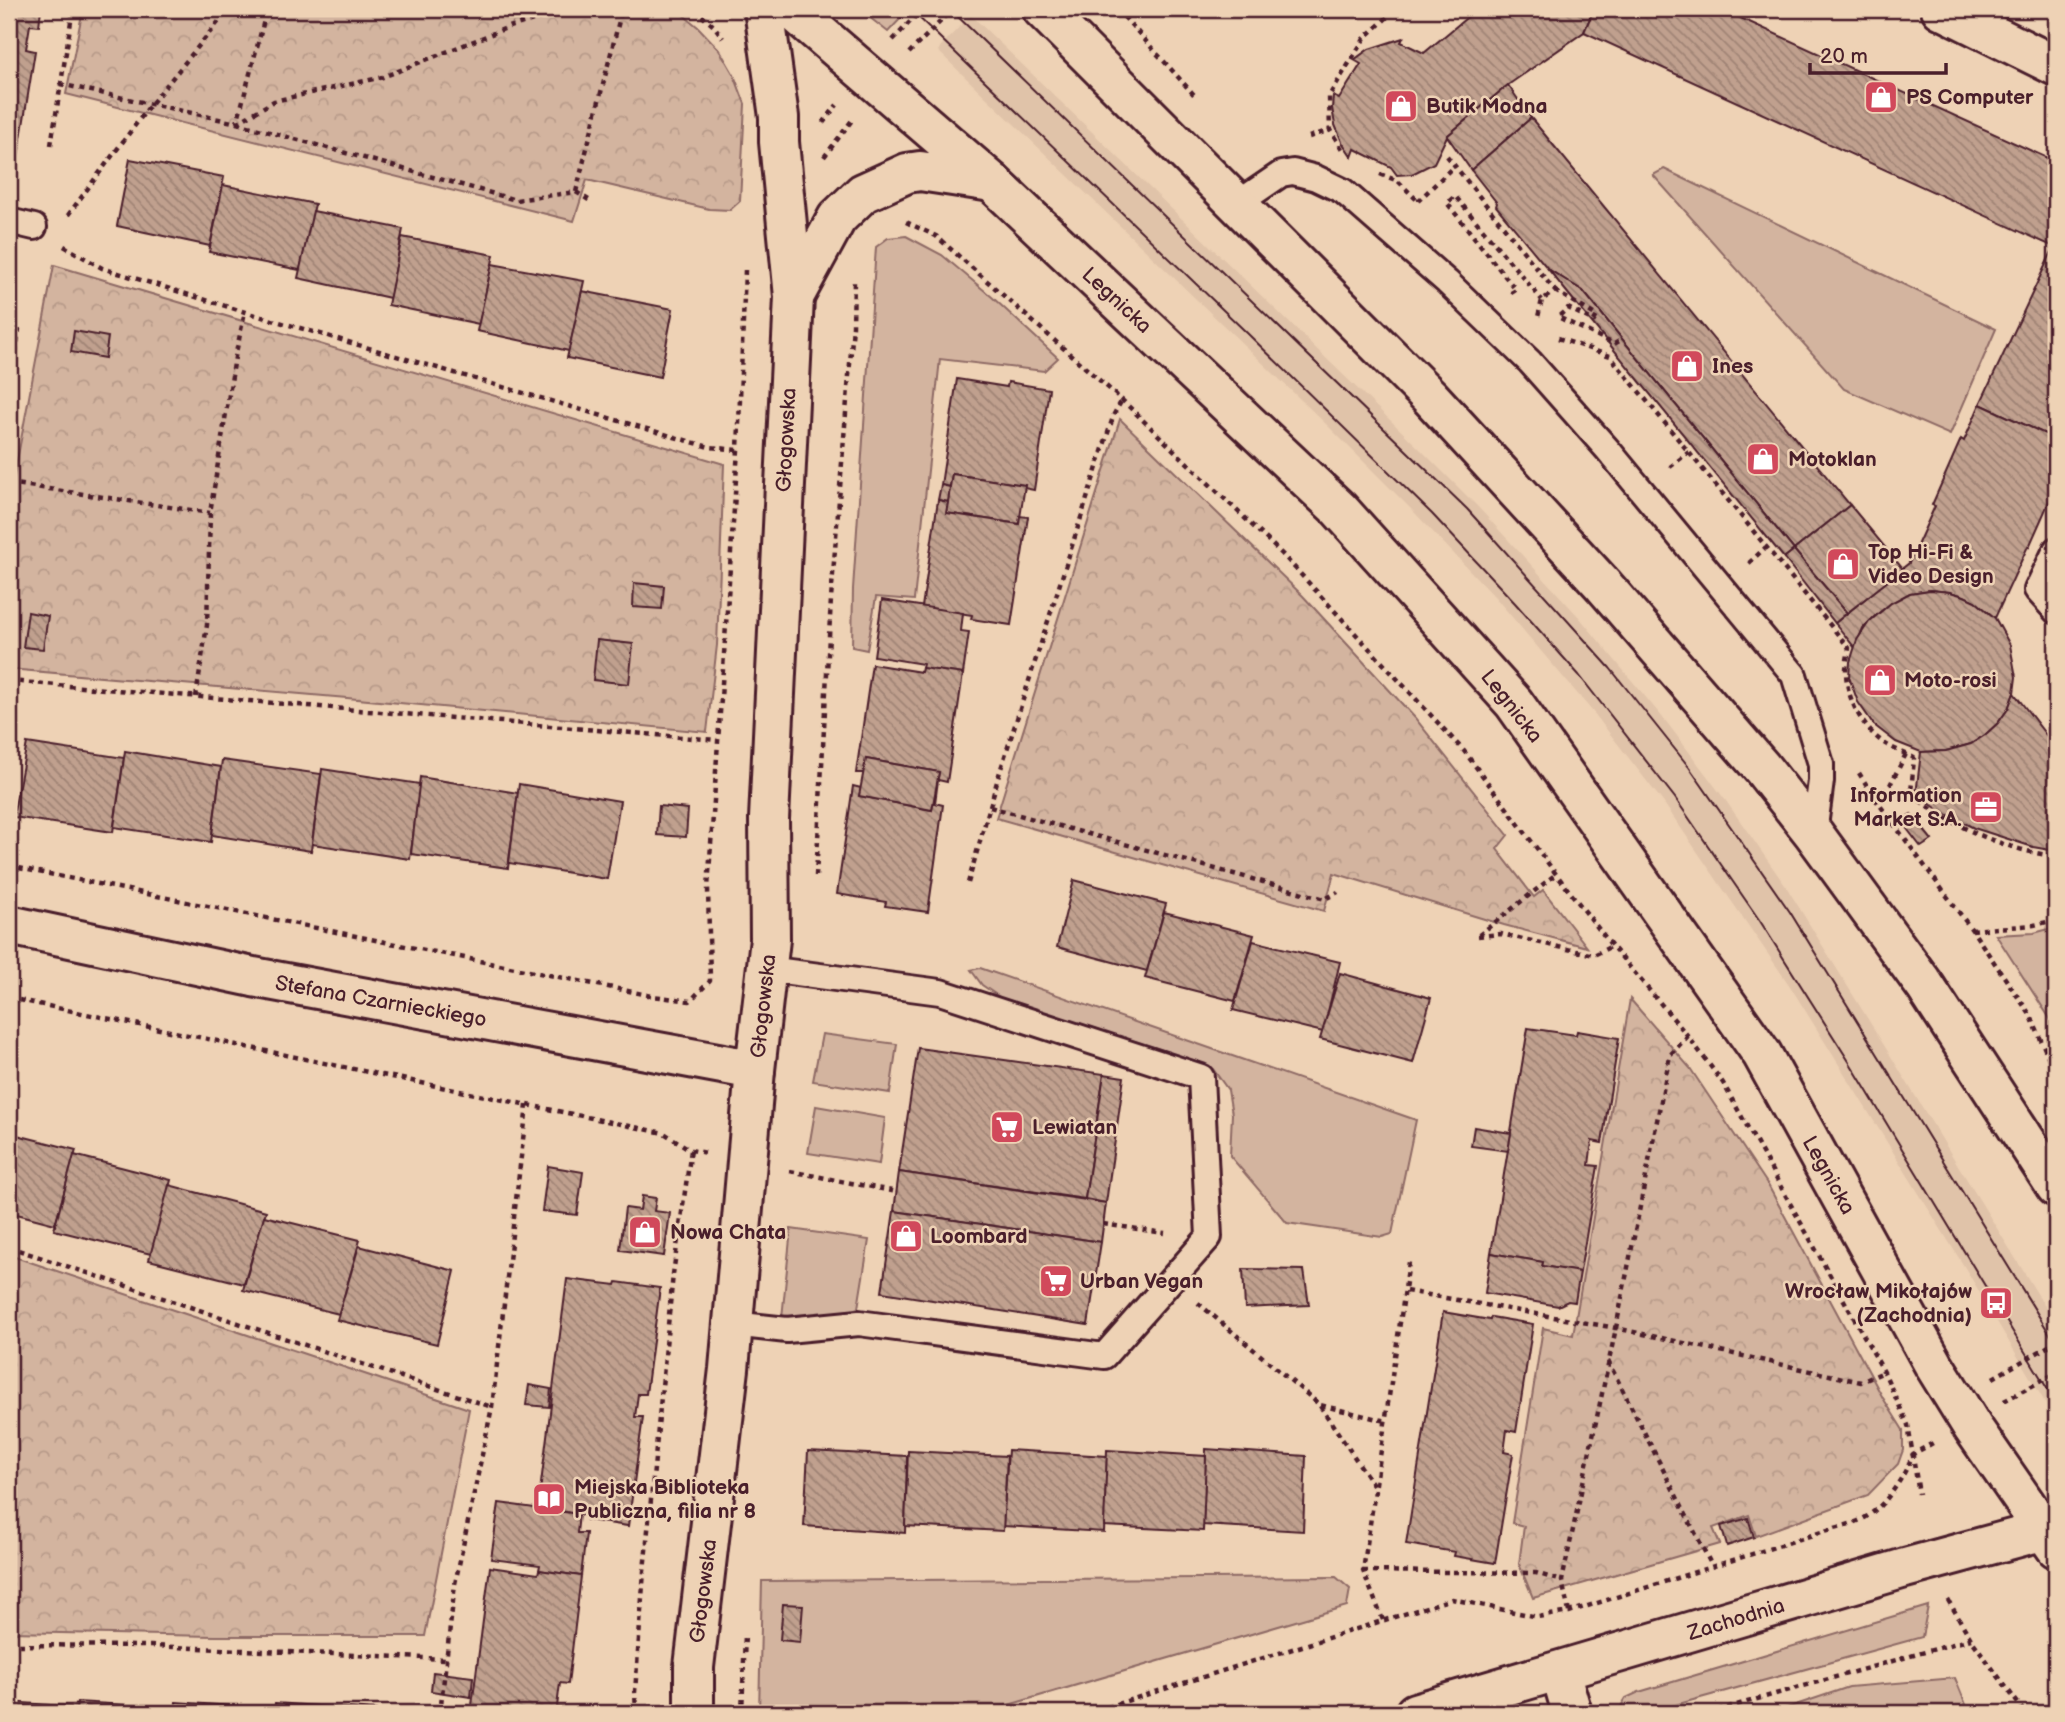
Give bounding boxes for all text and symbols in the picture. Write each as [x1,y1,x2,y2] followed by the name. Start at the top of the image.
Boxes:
[1810,32,1946,76] scale bar
[1820,44,1868,69] text: 20 m
[1862,78,1900,116] shop icon: PS Computer
[1906,85,2034,110] place label: PS Computer
[1382,87,1420,125] shop icon: Butik Modna
[1426,94,1548,119] place label: Butik Modna
[1077,262,1157,339] street label: Legnicka
[1668,347,1706,385] shop icon: Ines
[1712,354,1753,379] place label: Ines
[771,387,802,493] street label: Głogowska
[1744,440,1782,478] shop icon: Motoklan
[1788,447,1877,472] place label: Motoklan
[1868,540,1994,589] place label: Top Hi-Fi & Video Design
[1824,545,1862,583] shop icon: Top Hi-Fi & Video Design
[1861,661,1899,699] shop icon: Moto-rosi
[1475,665,1548,748] street label: Legnicka
[1904,668,1997,693] place label: Moto-rosi
[1850,783,1962,832] place label: Information Market S.A.
[1967,788,2005,826] office icon: Information Market S.A.
[746,953,781,1059] street label: Głogowska
[273,971,489,1032] street label: Stefana Czarnieckiego
[988,1108,1026,1146] supermarket icon: Lewiatan
[1032,1115,1117,1140] place label: Lewiatan
[1797,1132,1860,1219] street label: Legnicka
[626,1213,664,1251] shop icon: Nowa Chata
[887,1217,925,1255] shop icon: Loombard
[670,1220,786,1245] place label: Nowa Chata
[930,1224,1027,1249] place label: Loombard
[1037,1262,1075,1300] supermarket icon: Urban Vegan
[1080,1269,1203,1294] place label: Urban Vegan
[1785,1279,1972,1328] place label: Wrocław Mikołajów (Zachodnia)
[1977,1284,2015,1322] bus stop icon: Wrocław Mikołajów (Zachodnia)
[574,1475,756,1524] place label: Miejska Biblioteka Publiczna, filia nr 8
[530,1480,568,1518] library icon: Miejska Biblioteka Publiczna, filia nr 8
[685,1538,722,1644] street label: Głogowska
[1684,1593,1788,1646] street label: Zachodnia

